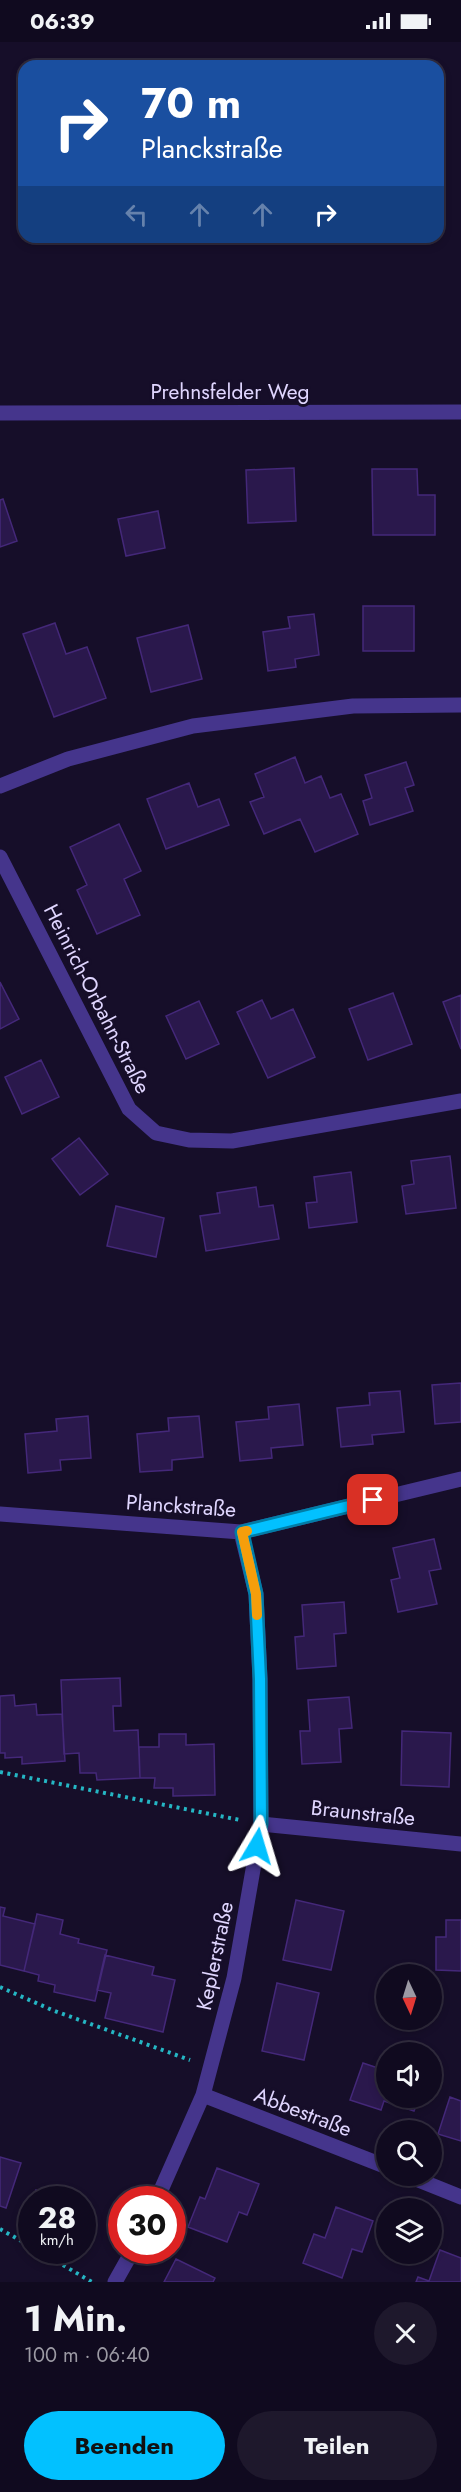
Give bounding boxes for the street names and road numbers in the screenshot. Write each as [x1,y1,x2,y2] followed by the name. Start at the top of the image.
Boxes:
[150,377,310,407] street label: Prehnsfelder Weg
[36,899,158,1099] street label: Heinrich-Orbahn-Straße
[125,1487,237,1525] street label: Planckstraße
[309,1793,417,1833] street label: Braunstraße
[189,1899,241,2013] street label: Keplerstraße
[250,2080,356,2144] street label: Abbestraße

